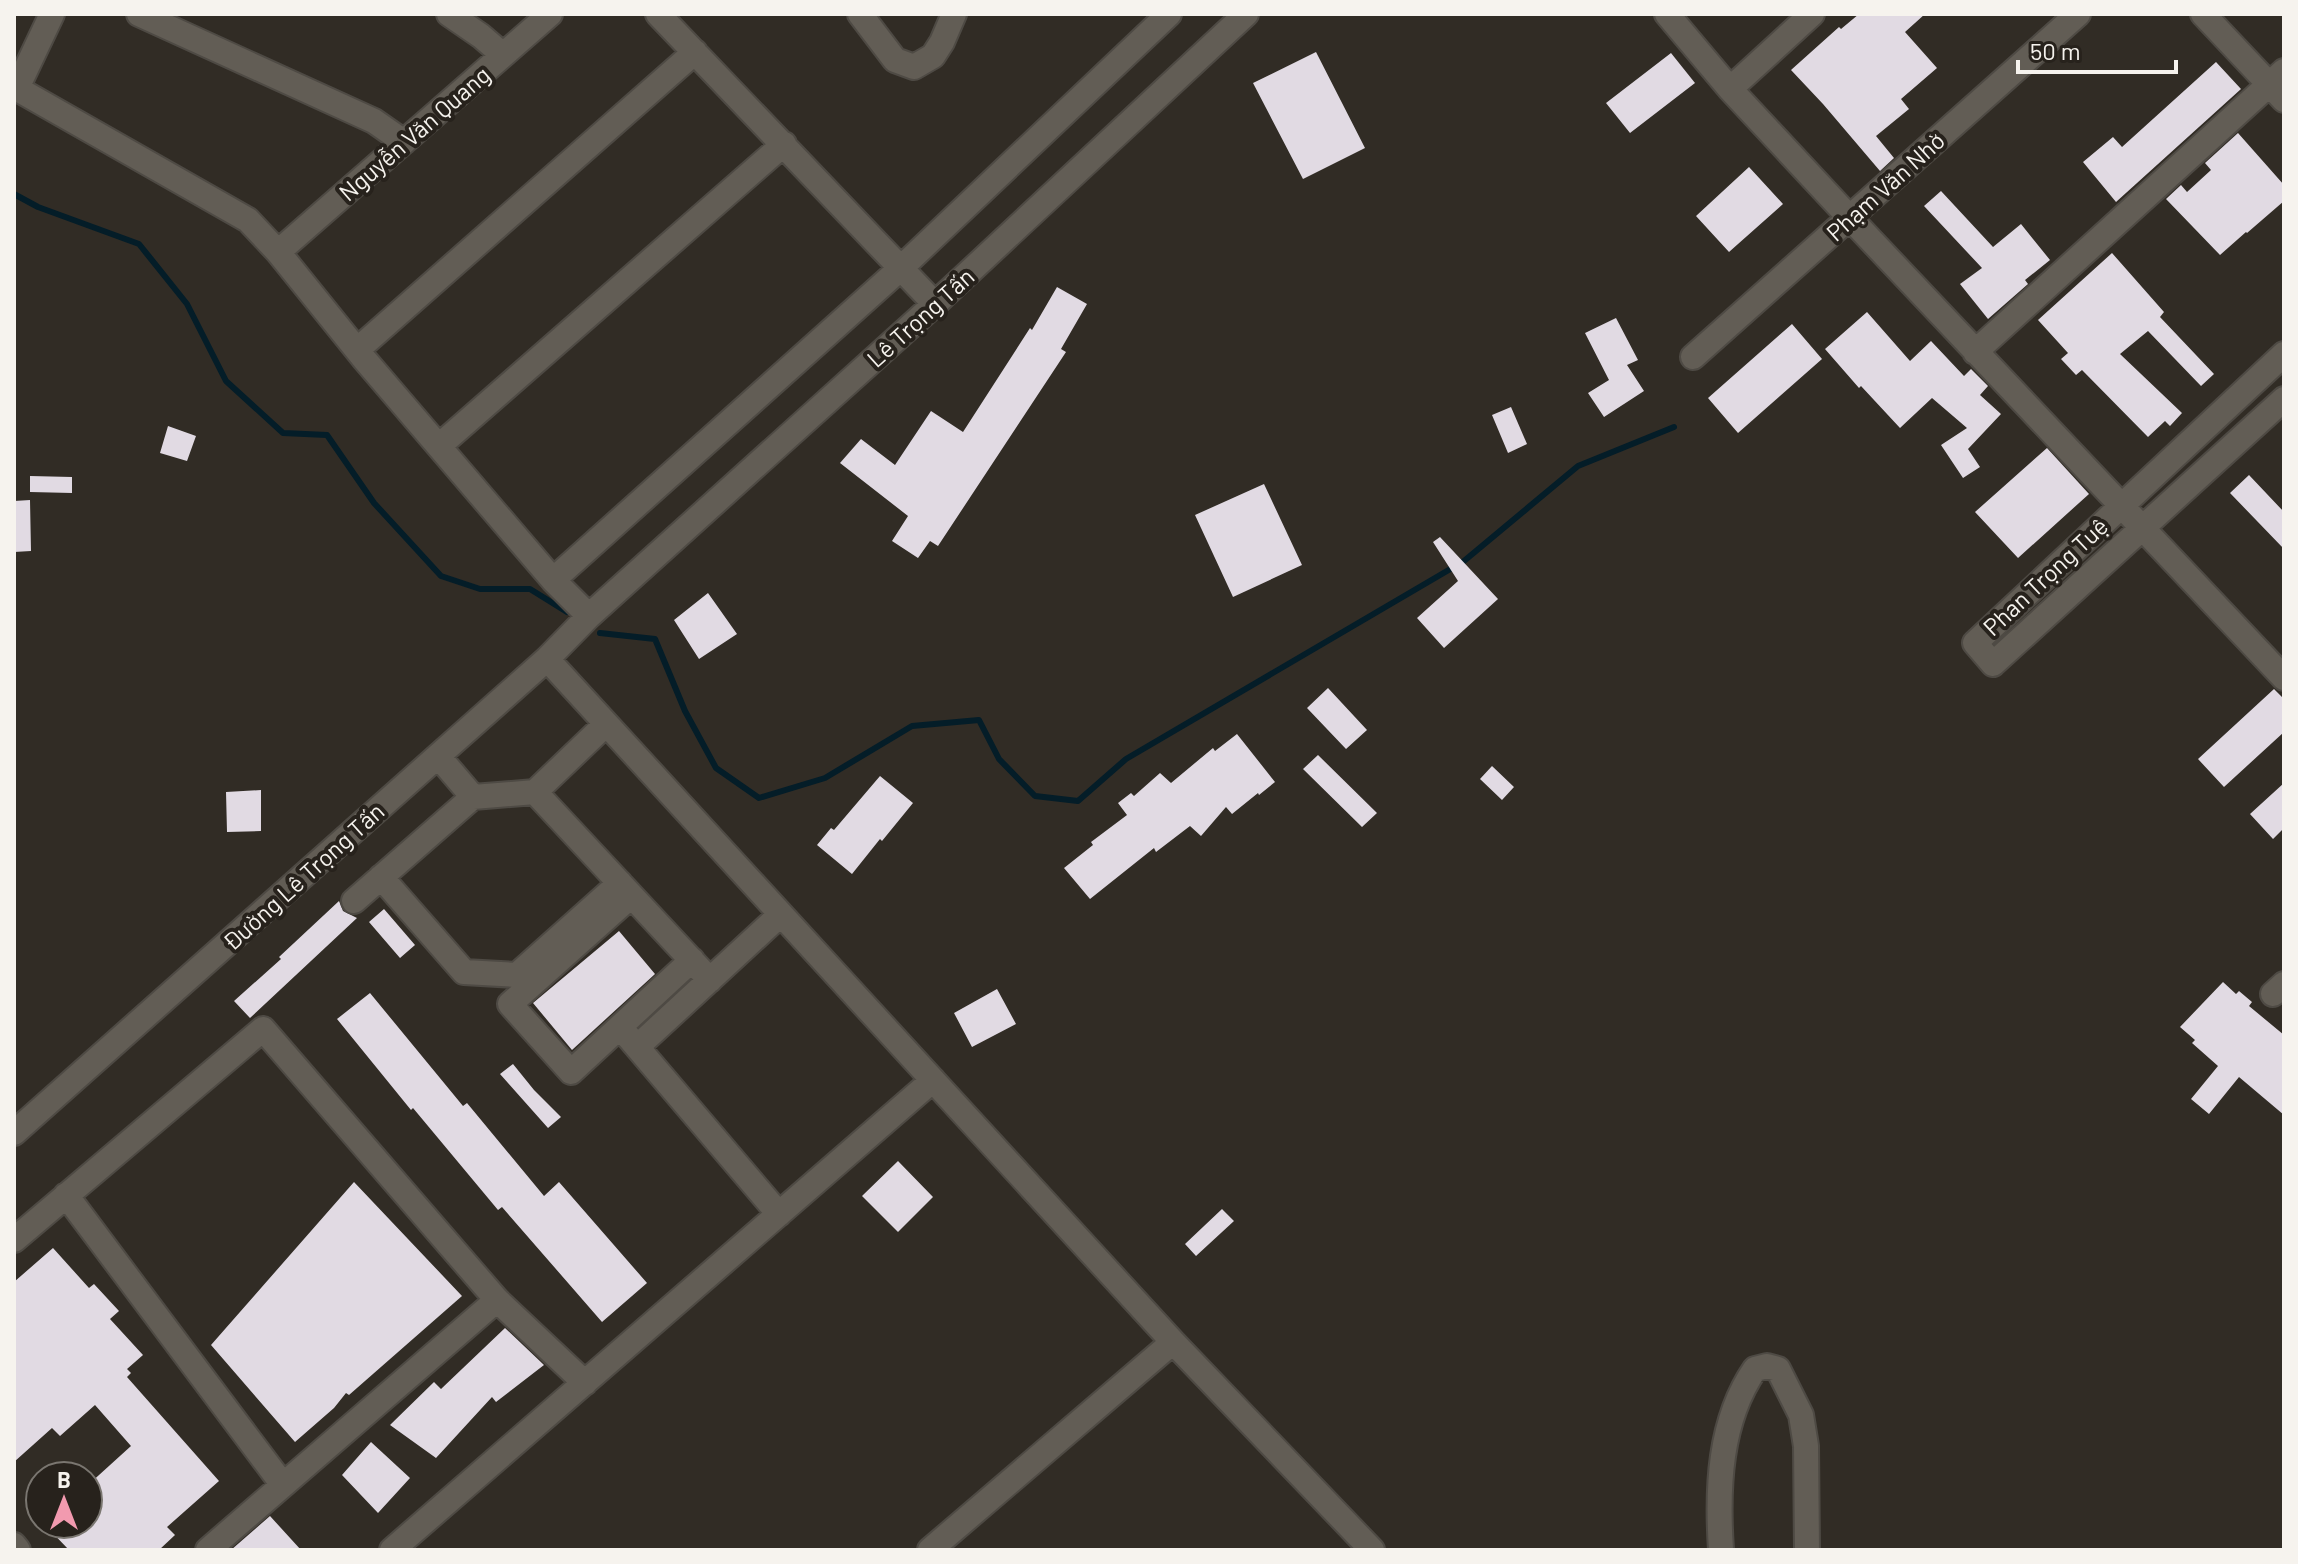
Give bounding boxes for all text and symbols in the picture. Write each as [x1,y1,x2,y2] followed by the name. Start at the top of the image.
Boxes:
[2018,24,2176,74] scale bar
[2030,36,2081,65] text: 50 m
[332,59,496,207] street label: Nguyễn Văn Quang
[1820,125,1950,247] street label: Phạm Văn Nhờ
[860,261,980,373] street label: Lê Trọng Tấn
[1977,511,2113,641] street label: Phan Trọng Tuệ
[217,796,389,956] street label: Đường Lê Trọng Tấn
[24,1460,104,1540] north arrow
[57,1466,71,1492] text: B

